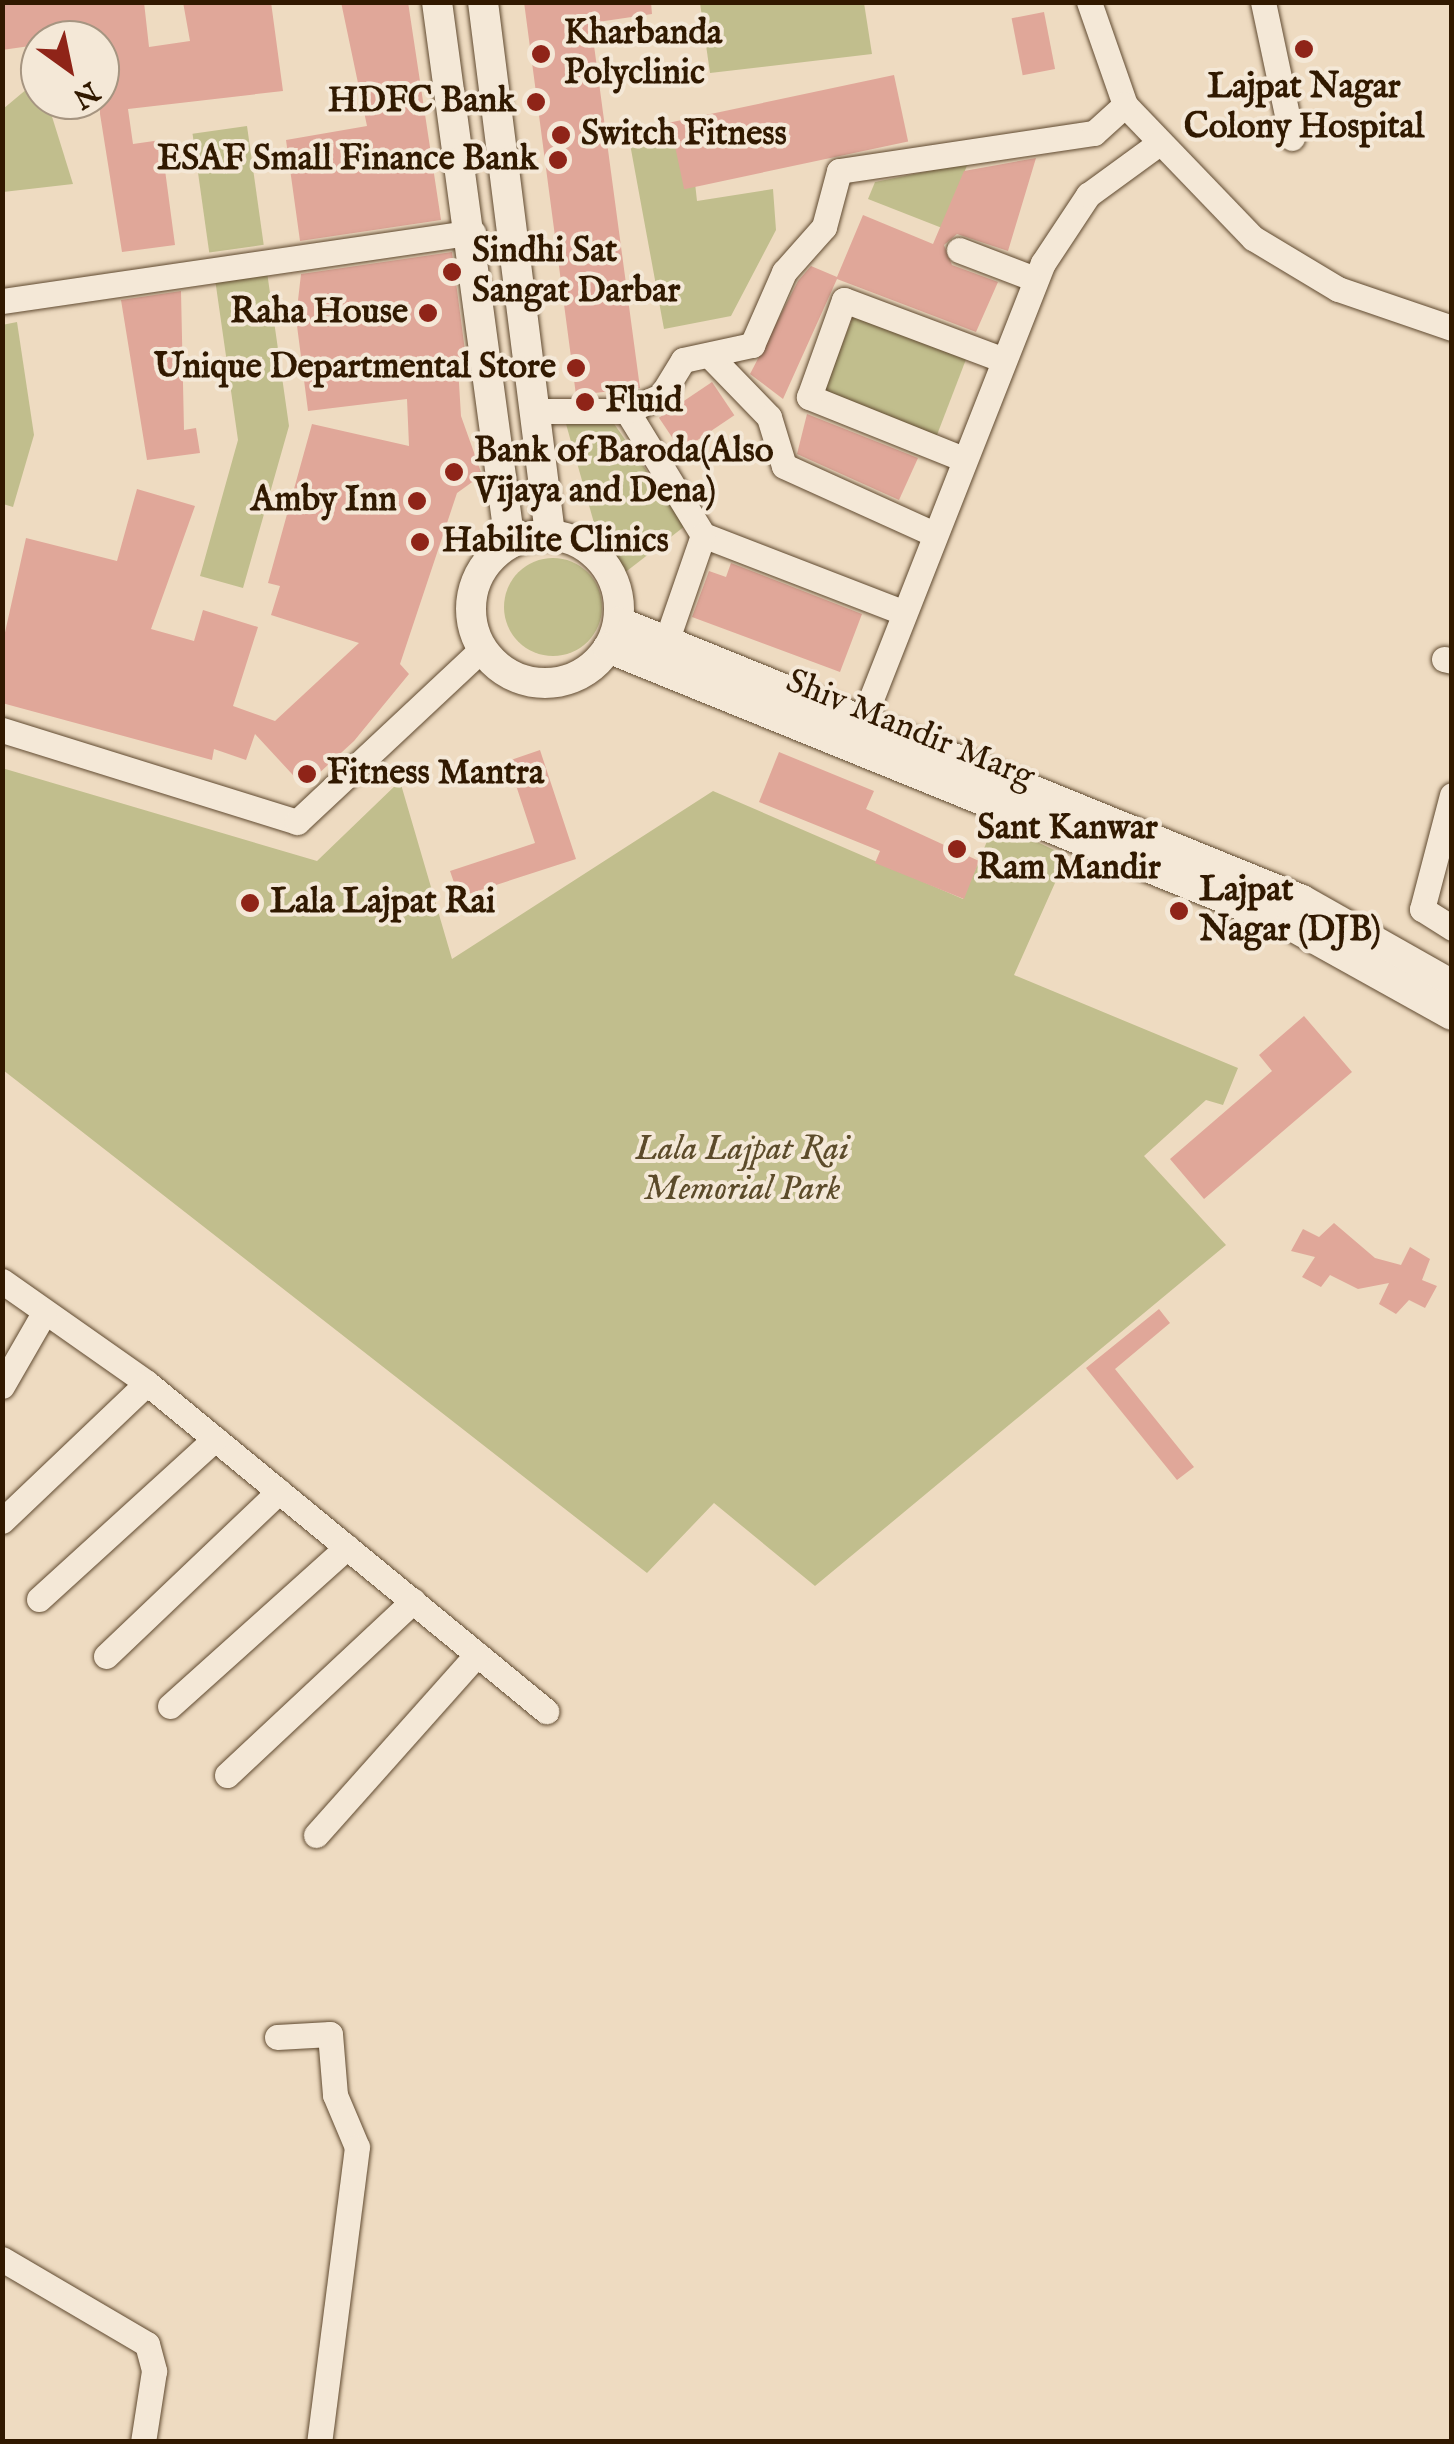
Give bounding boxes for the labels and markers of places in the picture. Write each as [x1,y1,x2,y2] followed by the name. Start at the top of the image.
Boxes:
[564,13,722,95] place label: Kharbanda Polyclinic
[1291,36,1317,62] marker: Lajpat Nagar Colony Hospital
[528,41,554,67] marker: Kharbanda Polyclinic
[1184,67,1424,149] place label: Lajpat Nagar Colony Hospital
[328,81,516,123] place label: HDFC Bank
[525,91,547,113] marker: HDFC Bank
[581,114,787,156] place label: Switch Fitness
[550,124,572,146] marker: Switch Fitness
[157,139,538,181] place label: ESAF Small Finance Bank
[547,149,569,171] marker: ESAF Small Finance Bank
[472,231,680,313] place label: Sindhi Sat Sangat Darbar
[441,261,463,283] marker: Sindhi Sat Sangat Darbar
[230,292,408,334] place label: Raha House
[417,302,439,324] marker: Raha House
[154,347,556,389] place label: Unique Departmental Store
[565,357,587,379] marker: Unique Departmental Store
[605,381,683,423] place label: Fluid
[574,391,596,413] marker: Fluid
[474,431,774,513] place label: Bank of Baroda(Also Vijaya and Dena)
[443,461,465,483] marker: Bank of Baroda(Also Vijaya and Dena)
[251,480,397,522] place label: Amby Inn
[406,490,428,512] marker: Amby Inn
[442,521,669,563] place label: Habilite Clinics
[407,529,433,555] marker: Habilite Clinics
[327,753,544,795] place label: Fitness Mantra
[296,763,318,785] marker: Fitness Mantra
[977,808,1161,890] place label: Sant Kanwar Ram Mandir
[946,838,968,860] marker: Sant Kanwar Ram Mandir
[1199,870,1381,952] place label: Lajpat Nagar (DJB)
[270,882,495,924] place label: Lala Lajpat Rai
[239,892,261,914] marker: Lala Lajpat Rai
[1168,900,1190,922] marker: Lajpat Nagar (DJB)

